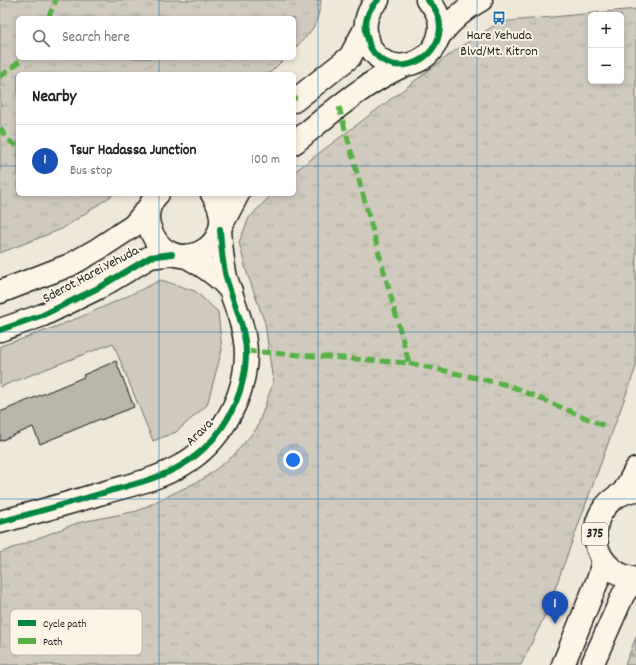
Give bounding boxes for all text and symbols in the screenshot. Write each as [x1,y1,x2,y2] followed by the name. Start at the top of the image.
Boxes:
[491,10,507,26] bus stop icon: Hare Yehuda Blvd/Mt. Kitron
[588,12,624,84] map controls
[588,12,624,48] button: +
[16,16,296,60] search box
[460,26,538,62] place label: Hare Yehuda Blvd/Mt. Kitron
[30,27,52,49] icon: search
[62,27,130,49] text: Search here
[588,48,624,84] button: −
[32,86,76,110] text: Nearby
[70,140,196,162] text: Tsur Hadassa Junction
[44,151,46,170] text: 1
[251,151,280,170] text: 100 m
[70,162,112,181] text: Bus stop
[39,241,143,309] street label: Sderot Harei Yehuda
[182,414,219,451] street label: Arava
[283,450,303,470] your location
[582,523,608,545] road number: 375
[542,591,568,624] pin: 1
[10,609,142,655] legend
[43,617,87,633] text: Cycle path
[43,635,62,651] text: Path

